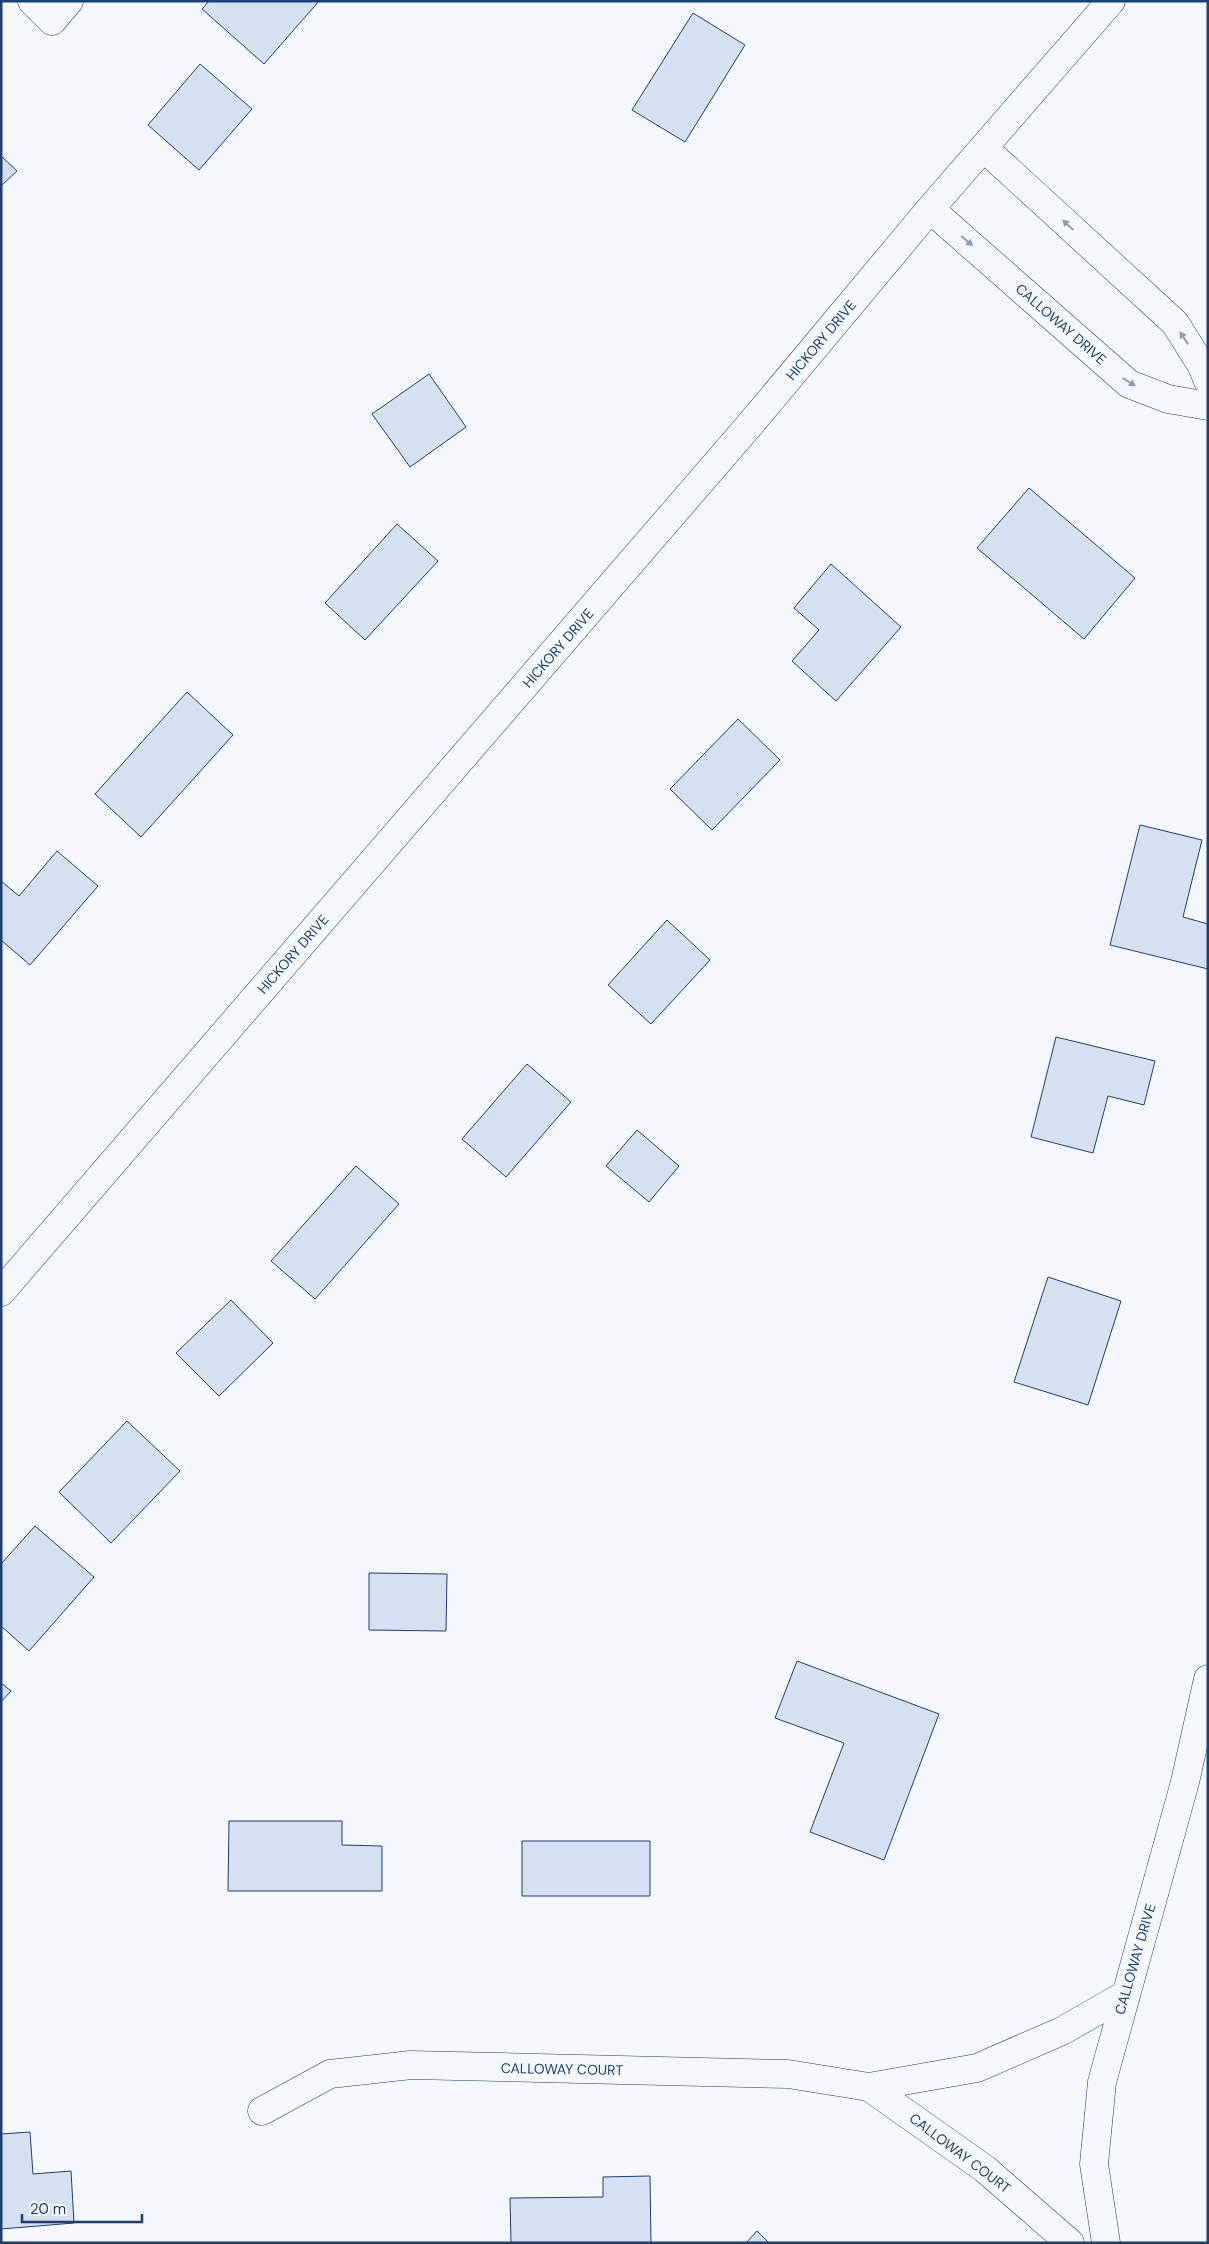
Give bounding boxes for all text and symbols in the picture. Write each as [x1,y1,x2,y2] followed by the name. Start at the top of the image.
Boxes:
[1063,219,1075,231] one-way arrow
[961,235,973,246] one-way arrow
[1012,280,1110,368] street label: CALLOWAY DRIVE
[782,296,860,384] street label: HICKORY DRIVE
[1180,332,1189,345] one-way arrow
[1122,377,1136,387] one-way arrow
[519,604,598,691] street label: HICKORY DRIVE
[254,910,333,997] street label: HICKORY DRIVE
[1111,1901,1159,2017] street label: CALLOWAY DRIVE
[501,2059,623,2079] street label: CALLOWAY COURT
[906,2109,1014,2197] street label: CALLOWAY COURT
[22,2192,142,2224] scale bar
[30,2199,66,2219] text: 20 m

